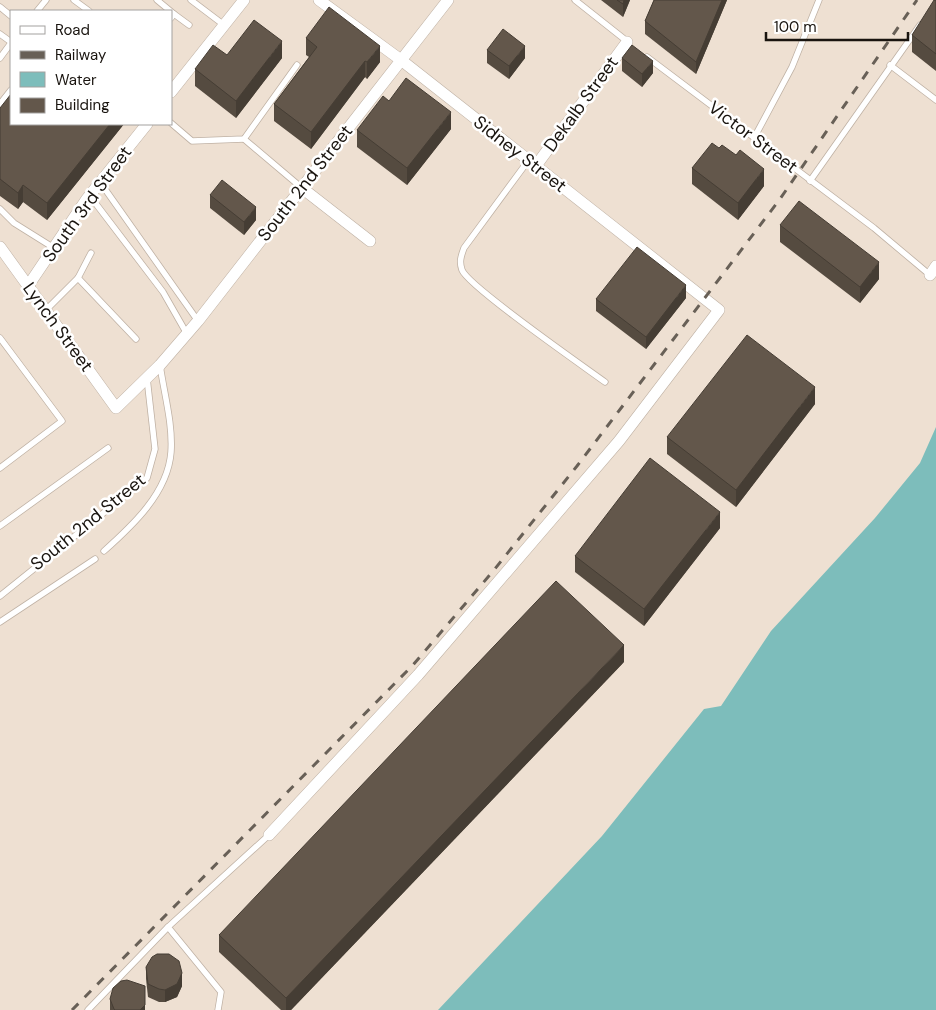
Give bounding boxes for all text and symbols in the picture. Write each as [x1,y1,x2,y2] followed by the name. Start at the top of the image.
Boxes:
[10,10,172,125] legend
[766,10,908,42] scale bar
[774,17,817,37] text: 100 m
[55,20,90,40] text: Road
[55,45,107,65] text: Railway
[538,51,624,157] street label: Dekalb Street
[55,70,97,90] text: Water
[55,95,110,115] text: Building
[703,95,803,179] street label: Victor Street
[468,110,572,198] street label: Sidney Street
[252,120,358,246] street label: South 2nd Street
[37,141,137,267] street label: South 3rd Street
[17,277,99,377] street label: Lynch Street
[25,468,151,576] street label: South 2nd Street

